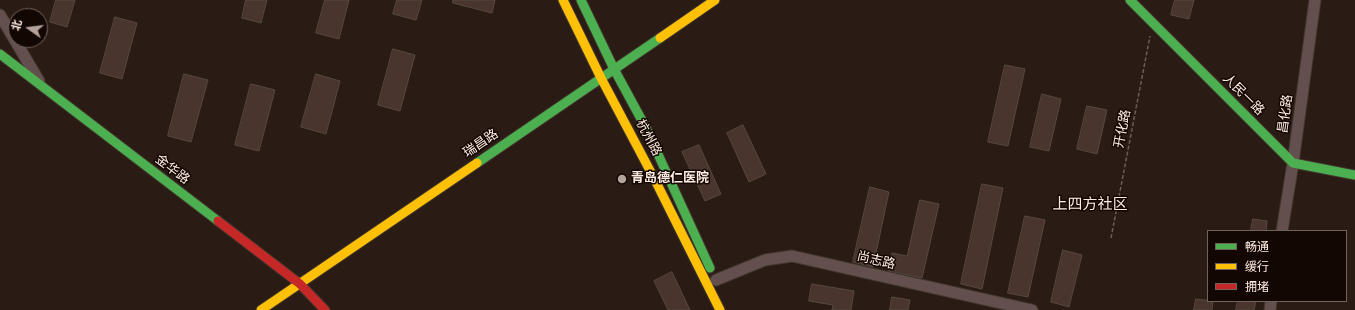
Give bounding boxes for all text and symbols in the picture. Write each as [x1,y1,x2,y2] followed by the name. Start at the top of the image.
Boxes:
[8,8,48,48] north arrow
[9,18,24,32] text: 北
[1219,71,1267,119] street label: 人民一路
[1276,94,1296,134] street label: 昌化路
[1112,108,1134,150] street label: 开化路
[632,117,664,159] street label: 杭州路
[460,127,502,161] street label: 瑞昌路
[152,152,192,188] street label: 金华路
[631,171,709,187] place label: 青岛德仁医院
[616,173,628,185] marker: 青岛德仁医院
[1053,196,1127,214] district label: 上四方社区
[1207,230,1347,302] legend
[1245,240,1269,255] text: 畅通
[855,249,897,273] street label: 尚志路
[1245,260,1269,275] text: 缓行
[1245,280,1269,295] text: 拥堵

